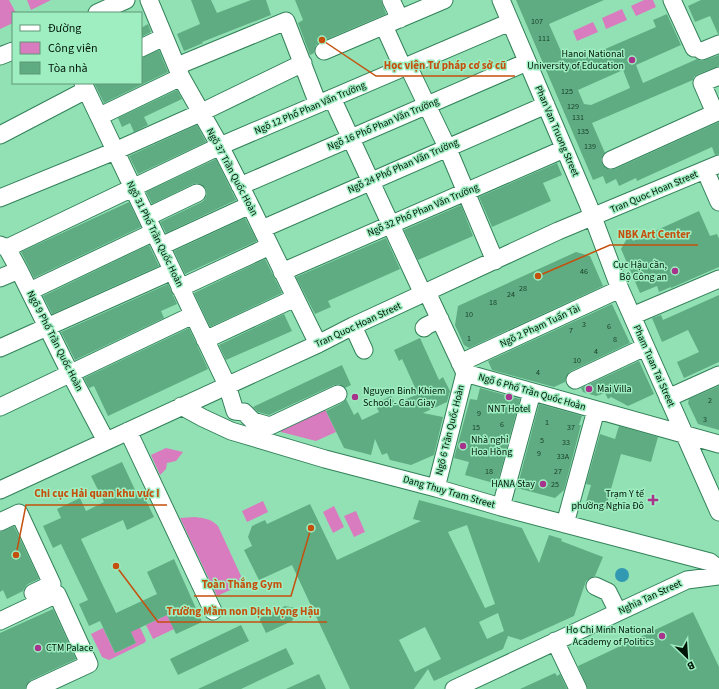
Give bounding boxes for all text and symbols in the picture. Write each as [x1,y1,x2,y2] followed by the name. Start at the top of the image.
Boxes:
[12,12,142,84] legend
[531,16,543,27] house number: 107
[48,20,81,37] text: Đường
[538,33,550,44] house number: 111
[48,40,97,57] text: Công viên
[527,47,624,73] place label: Hanoi National University of Education
[376,53,515,76] callout: Học viện Tư pháp cơ sở cũ
[627,55,637,65] marker: Hanoi National University of Education
[384,58,506,73] text: Học viện Tư pháp cơ sở cũ
[48,60,88,77] text: Tòa nhà
[252,78,368,138] street label: Ngõ 12 Phố Phan Văn Trường
[531,83,583,179] street label: Phan Van Truong Street
[561,86,573,97] house number: 125
[325,94,441,154] street label: Ngõ 16 Phố Phan Văn Trường
[567,101,579,112] house number: 129
[572,112,584,123] house number: 131
[203,126,261,218] street label: Ngõ 37 Trần Quốc Hoàn
[577,126,589,137] house number: 135
[345,135,461,197] street label: Ngõ 24 Phố Phan Văn Trường
[584,141,596,152] house number: 139
[608,167,701,217] street label: Tran Quoc Hoan Street
[123,179,187,289] street label: Ngõ 31 Phố Trần Quốc Hoàn
[365,180,481,240] street label: Ngõ 32 Phố Phan Văn Trường
[610,222,698,245] callout: NBK Art Center
[618,227,691,242] text: NBK Art Center
[613,258,667,284] place label: Cục Hậu cần, Bộ Công an
[580,266,588,277] house number: 46
[670,266,680,276] marker: Cục Hậu cần, Bộ Công an
[519,283,527,294] house number: 28
[23,288,87,394] street label: Ngõ 9 Phố Trần Quốc Hoàn
[507,289,515,300] house number: 24
[489,297,497,308] house number: 18
[312,299,404,351] street label: Tran Quoc Hoan Street
[498,301,582,351] street label: Ngõ 2 Phạm Tuấn Tài
[465,309,473,320] house number: 10
[582,319,586,330] house number: 3
[607,321,611,332] house number: 6
[630,323,679,410] street label: Pham Tuan Tai Street
[569,325,573,336] house number: 7
[467,333,471,344] house number: 1
[613,334,617,345] house number: 8
[594,346,598,357] house number: 4
[573,355,581,366] house number: 10
[536,367,540,378] house number: 4
[477,370,587,414] street label: Ngõ 6 Phố Trần Quốc Hoàn
[597,382,632,396] place label: Mai Villa
[432,383,468,477] street label: Ngõ 6 Trần Quốc Hoàn
[363,384,445,410] place label: Nguyen Binh Khiem School - Cau Giay
[584,384,594,394] marker: Mai Villa
[350,392,360,402] marker: Nguyen Binh Khiem School - Cau Giay
[504,392,514,402] marker: NNT Hotel
[708,395,712,406] house number: 2
[488,402,531,416] place label: NNT Hotel
[477,408,481,419] house number: 9
[703,414,707,425] house number: 3
[545,417,549,428] house number: 1
[500,419,504,430] house number: 6
[472,422,480,433] house number: 15
[567,422,575,433] house number: 37
[471,433,512,459] place label: Nhà nghỉ Hoa Hồng
[540,435,544,446] house number: 5
[562,437,570,448] house number: 33
[458,441,468,451] marker: Nhà nghỉ Hoa Hồng
[537,448,541,459] house number: 9
[557,451,570,462] house number: 33A
[485,466,493,477] house number: 18
[554,466,562,477] house number: 27
[401,472,497,512] street label: Dang Thuy Tram Street
[491,477,535,491] place label: HANA Stay
[538,479,548,489] marker: HANA Stay
[551,479,559,490] house number: 25
[26,482,167,505] callout: Chi cục Hải quan khu vực I
[34,486,160,501] text: Chi cục Hải quan khu vực I
[571,487,645,513] place label: Trạm Y tế phường Nghĩa Đô
[647,494,659,506] marker: Trạm Y tế phường Nghĩa Đô
[194,573,291,596] callout: Toàn Thắng Gym
[616,576,685,618] street label: Nghia Tan Street
[202,577,282,592] text: Toàn Thắng Gym
[158,599,327,622] callout: Trường Mầm non Dịch Vọng Hậu
[167,604,319,619] text: Trường Mầm non Dịch Vọng Hậu
[566,623,654,649] place label: Ho Chi Minh National Academy of Politics
[657,631,667,641] marker: Ho Chi Minh National Academy of Politics
[667,637,707,677] north arrow
[46,641,93,655] place label: CTM Palace
[33,643,43,653] marker: CTM Palace
[685,657,697,674] text: B

